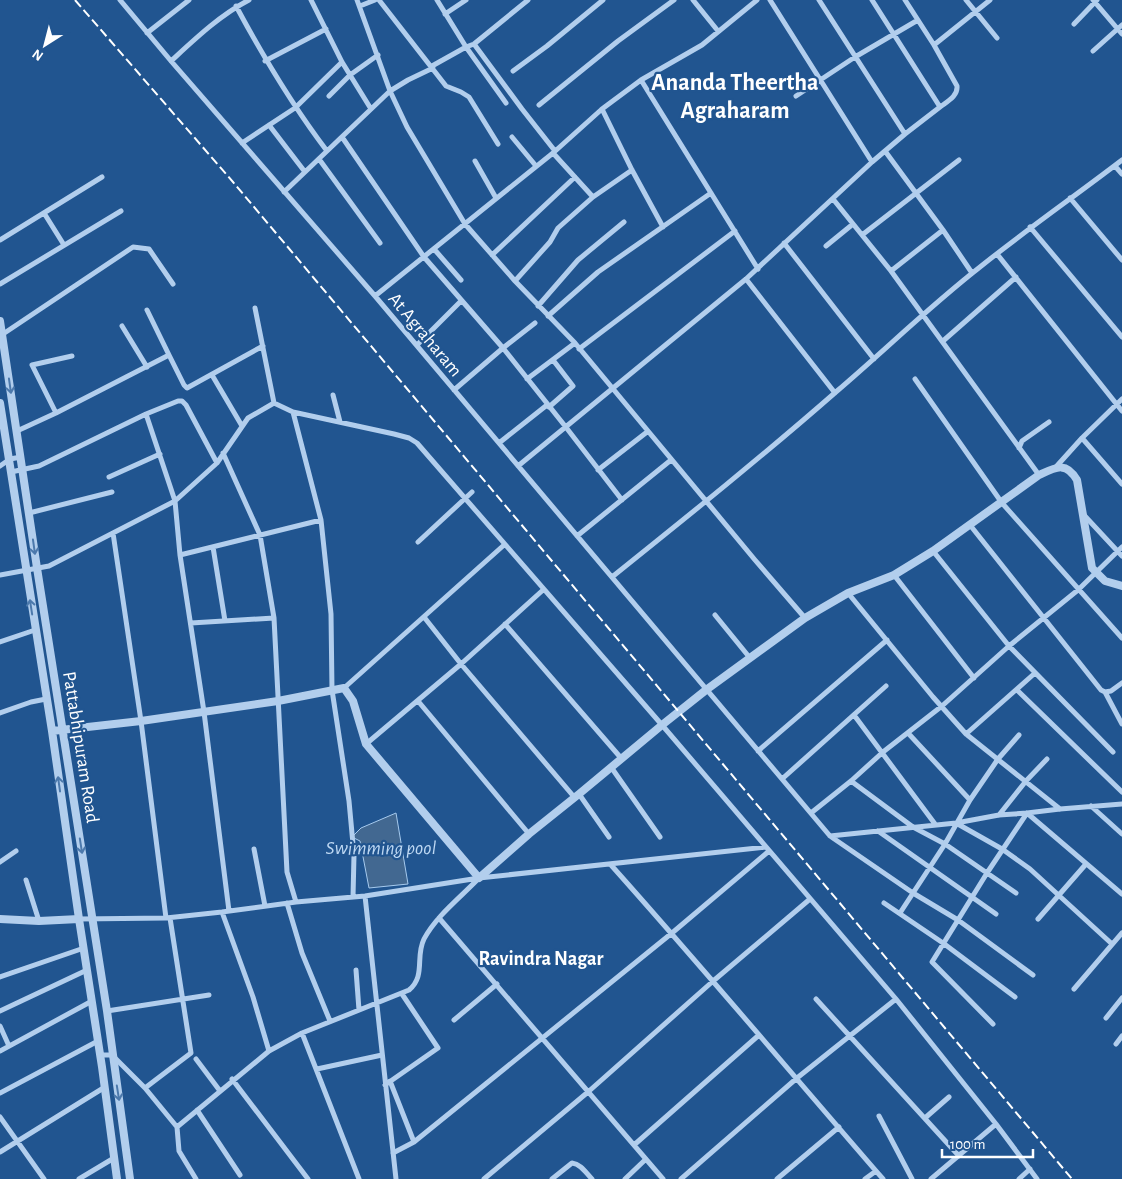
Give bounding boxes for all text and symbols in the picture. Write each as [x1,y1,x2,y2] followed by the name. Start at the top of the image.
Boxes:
[20,20,70,70] north arrow
[30,46,46,63] text: N
[651,71,819,123] district label: Ananda Theertha Agraharam
[384,289,465,381] street label: At Agraharam
[5,378,15,394] one-way arrow
[29,539,39,555] one-way arrow
[26,599,36,615] one-way arrow
[59,670,102,825] street label: Pattabhipuram Road
[54,777,64,793] one-way arrow
[76,837,86,853] one-way arrow
[326,838,437,858] water label: Swimming pool
[478,949,604,969] district label: Ravindra Nagar
[113,1085,123,1101] one-way arrow
[942,1126,1033,1158] scale bar
[950,1137,985,1152] text: 100 m

